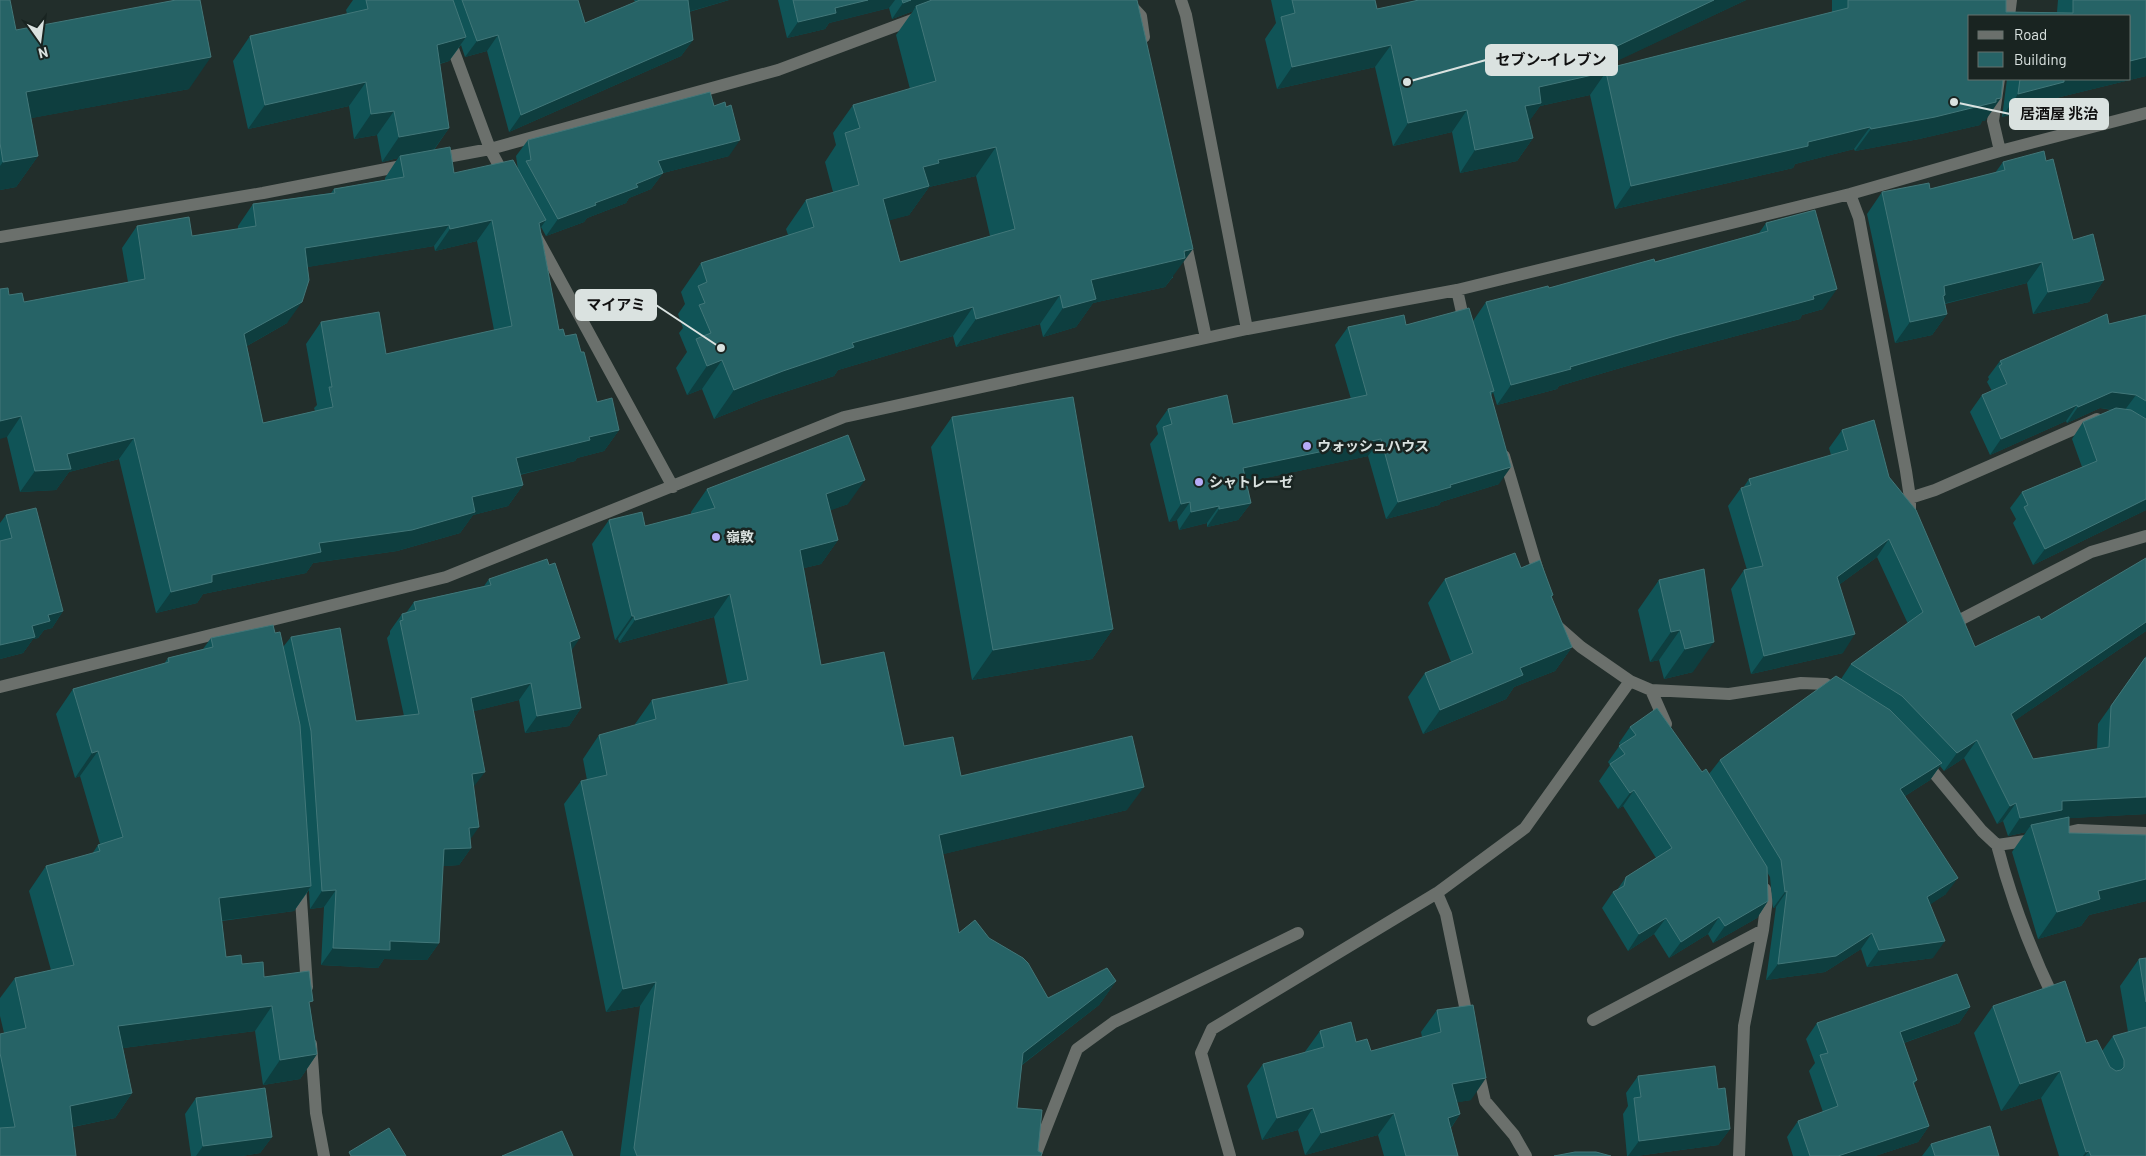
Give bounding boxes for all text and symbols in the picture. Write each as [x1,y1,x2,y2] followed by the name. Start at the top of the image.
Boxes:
[15,15,65,65] north arrow
[1968,15,2131,80] legend
[2014,25,2047,43] text: Road
[37,44,50,62] text: N
[1486,45,1617,75] callout: セブン-イレブン
[1495,50,1607,68] text: セブン-イレブン
[2014,50,2067,68] text: Building
[2010,99,2108,129] callout: 居酒屋 兆治
[2020,104,2099,122] text: 居酒屋 兆治
[576,290,656,320] callout: マイアミ
[586,295,646,313] text: マイアミ
[1317,437,1429,454] place label: ウォッシュハウス
[1301,440,1313,452] marker: ウォッシュハウス
[1209,473,1293,490] place label: シャトレーゼ
[1193,476,1205,488] marker: シャトレーゼ
[726,528,754,545] place label: 嶺敦
[710,531,722,543] marker: 嶺敦

